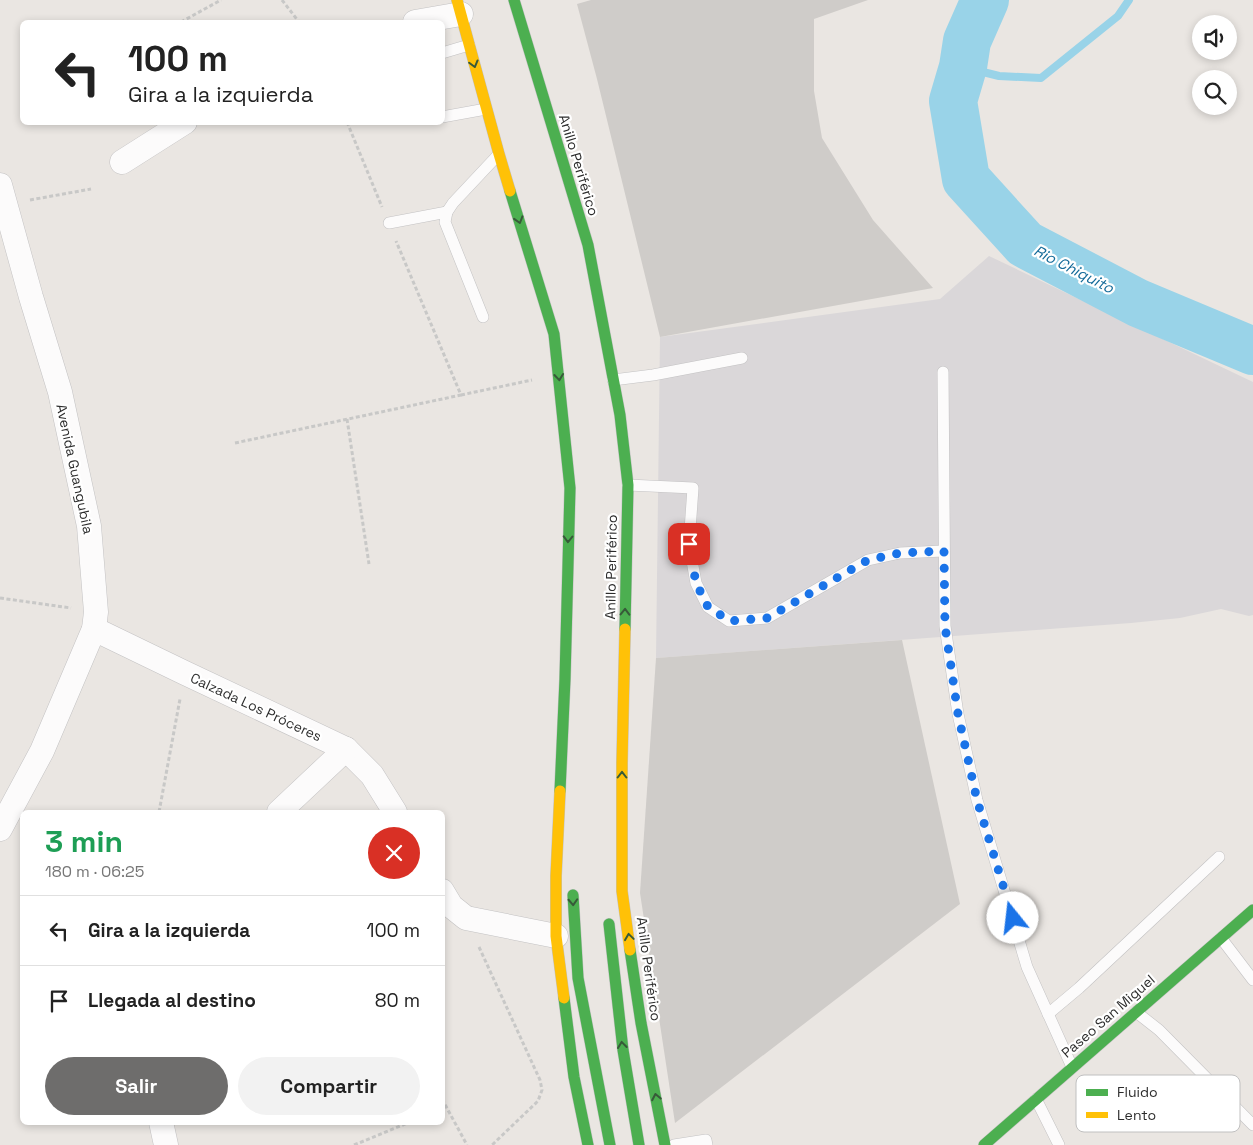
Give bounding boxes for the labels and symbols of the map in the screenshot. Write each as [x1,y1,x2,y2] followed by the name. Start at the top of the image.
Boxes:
[469,59,479,67] one-way arrow
[555,112,603,218] street label: Anillo Periférico
[514,215,524,224] one-way arrow
[1031,241,1118,298] water label: Rio Chiquito
[553,373,564,381] one-way arrow
[52,402,98,536] street label: Avenida Guangubila
[601,514,621,620] street label: Anillo Periférico
[668,523,710,565] pin
[563,536,573,543] one-way arrow
[620,608,630,616] one-way arrow
[187,669,325,745] street label: Calzada Los Próceres
[617,771,627,778] one-way arrow
[986,891,1038,943] position arrow
[568,899,578,907] one-way arrow
[633,916,665,1022] street label: Anillo Periférico
[624,933,635,941] one-way arrow
[1058,971,1158,1061] street label: Paseo San Miguel
[617,1041,628,1049] one-way arrow
[1076,1075,1240,1132] legend
[1117,1083,1158,1101] text: Fluido
[651,1093,661,1102] one-way arrow
[1117,1106,1156,1124] text: Lento

